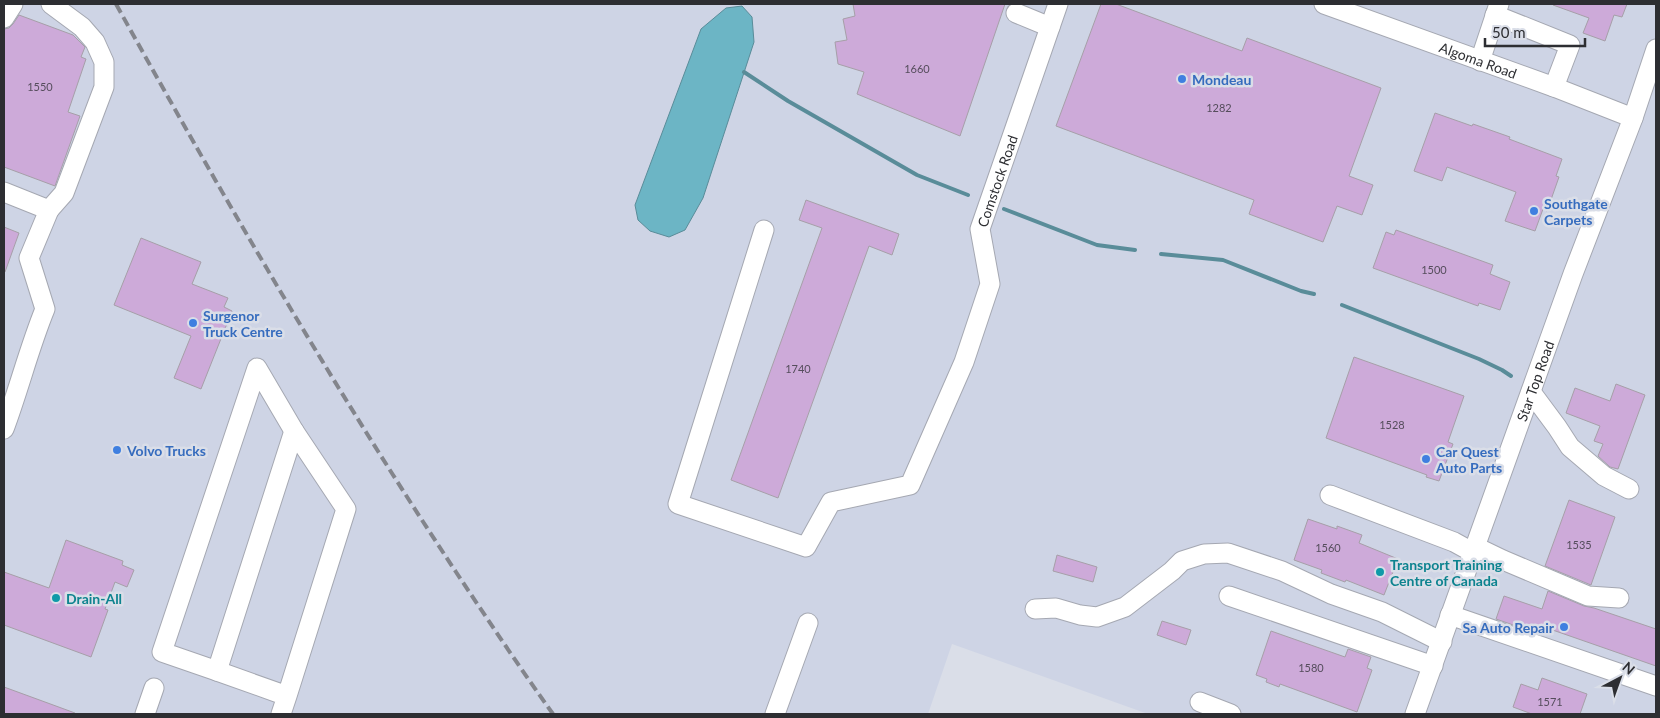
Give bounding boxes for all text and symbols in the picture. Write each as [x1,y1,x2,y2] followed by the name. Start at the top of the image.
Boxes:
[1485,15,1585,47] scale bar
[1492,23,1526,41] text: 50 m
[1437,38,1519,81] street label: Algoma Road
[904,62,930,75] house number: 1660
[1192,71,1251,88] place label: Mondeau
[1176,73,1188,85] marker: Mondeau
[27,80,53,93] house number: 1550
[1206,101,1232,114] house number: 1282
[973,133,1021,229] street label: Comstock Road
[1544,195,1608,228] place label: Southgate Carpets
[1528,205,1540,217] marker: Southgate Carpets
[1421,263,1447,276] house number: 1500
[203,307,283,340] place label: Surgenor Truck Centre
[187,317,199,329] marker: Surgenor Truck Centre
[1512,338,1557,423] street label: Star Top Road
[785,362,811,375] house number: 1740
[1379,418,1405,431] house number: 1528
[126,442,206,459] place label: Volvo Trucks
[1435,443,1502,476] place label: Car Quest Auto Parts
[111,444,123,456] marker: Volvo Trucks
[1420,453,1432,465] marker: Car Quest Auto Parts
[1566,538,1592,551] house number: 1535
[1315,541,1341,554] house number: 1560
[1390,556,1503,589] place label: Transport Training Centre of Canada
[1374,566,1386,578] marker: Transport Training Centre of Canada
[66,590,122,607] place label: Drain-All
[50,592,62,604] marker: Drain-All
[1462,619,1555,636] place label: Sa Auto Repair
[1558,621,1570,633] marker: Sa Auto Repair
[1595,653,1645,703] north arrow
[1619,658,1639,678] text: N
[1298,661,1324,674] house number: 1580
[1537,695,1563,708] house number: 1571

